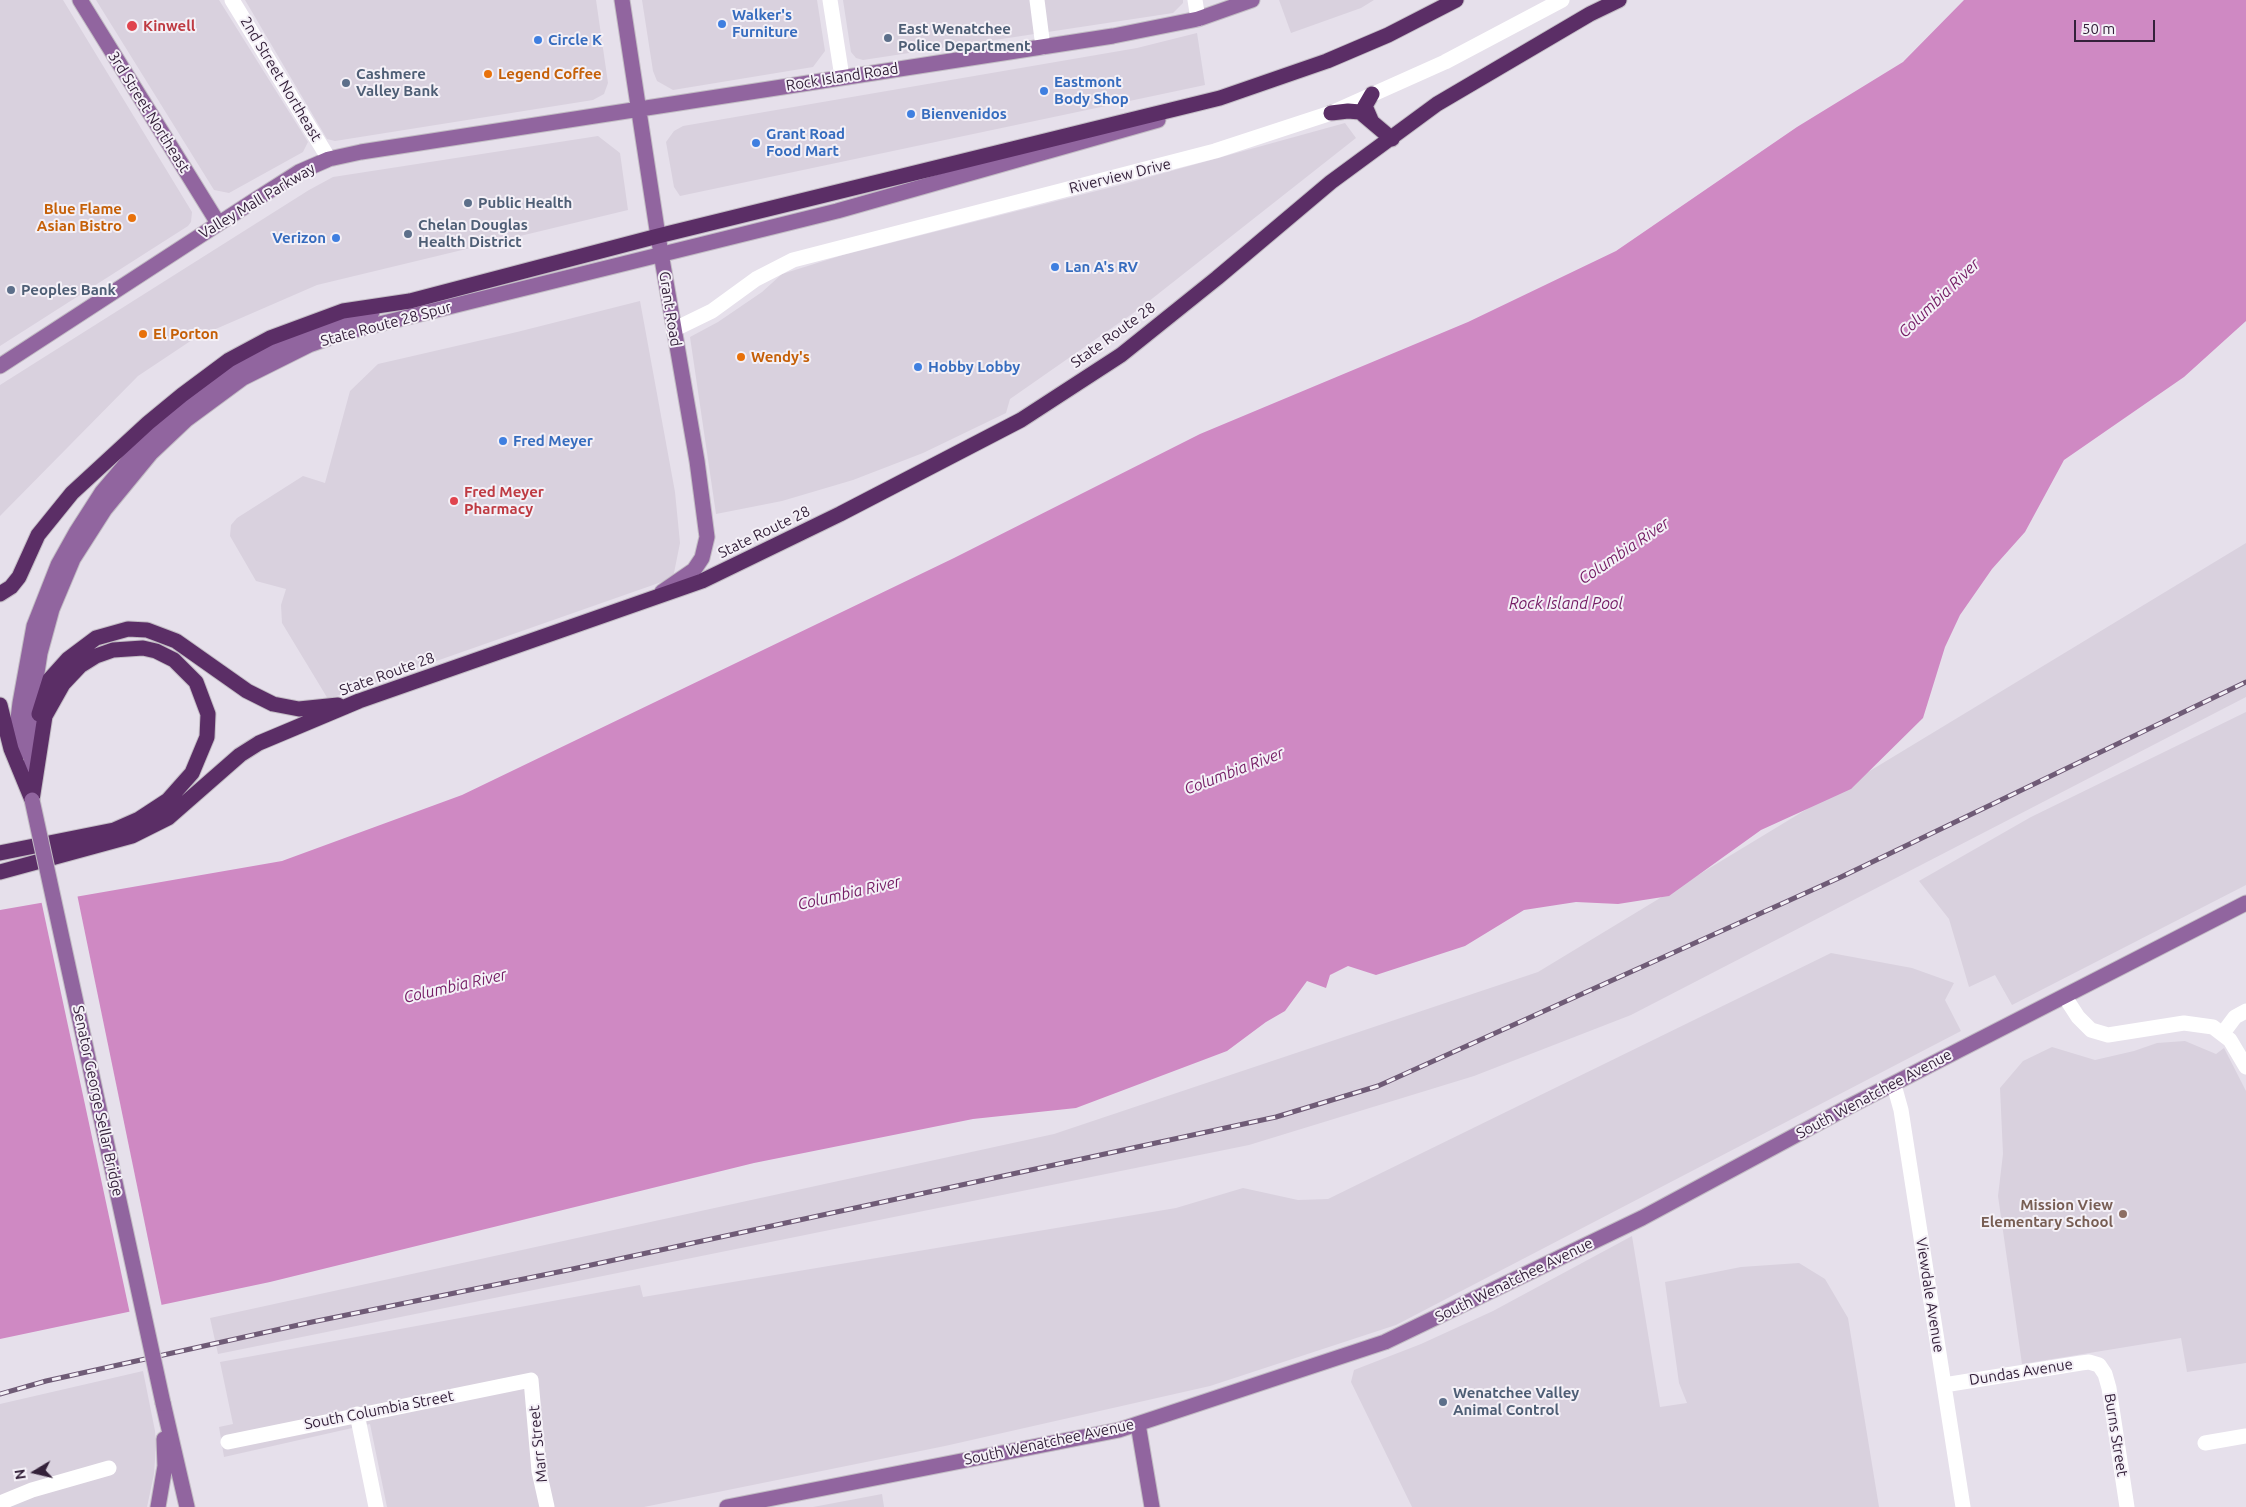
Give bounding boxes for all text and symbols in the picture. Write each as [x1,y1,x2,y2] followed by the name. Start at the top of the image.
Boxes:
[732,6,798,41] place label: Walker's Furniture
[2076,10,2157,42] scale bar
[237,13,325,145] street label: 2nd Street Northeast
[143,17,195,35] place label: Kinwell
[716,18,728,30] marker: Walker's Furniture
[125,19,139,33] marker: Kinwell
[898,20,1030,55] place label: East Wenatchee Police Department
[2082,20,2115,37] text: 50 m
[548,31,602,49] place label: Circle K
[882,32,894,44] marker: East Wenatchee Police Department
[532,34,544,46] marker: Circle K
[104,48,194,176] street label: 3rd Street Northeast
[785,59,899,95] street label: Rock Island Road
[356,65,439,100] place label: Cashmere Valley Bank
[498,65,602,83] place label: Legend Coffee
[482,68,494,80] marker: Legend Coffee
[1054,73,1129,108] place label: Eastmont Body Shop
[340,77,352,89] marker: Cashmere Valley Bank
[1038,85,1050,97] marker: Eastmont Body Shop
[921,105,1007,123] place label: Bienvenidos
[905,108,917,120] marker: Bienvenidos
[766,125,845,160] place label: Grant Road Food Mart
[750,137,762,149] marker: Grant Road Food Mart
[1067,155,1173,197] street label: Riverview Drive
[196,159,318,243] street label: Valley Mall Parkway
[478,194,572,212] place label: Public Health
[462,197,474,209] marker: Public Health
[37,200,122,235] place label: Blue Flame Asian Bistro
[126,212,138,224] marker: Blue Flame Asian Bistro
[418,216,528,251] place label: Chelan Douglas Health District
[402,228,414,240] marker: Chelan Douglas Health District
[272,229,326,247] place label: Verizon
[330,232,342,244] marker: Verizon
[1894,255,1984,341] water label: Columbia River
[1065,258,1138,276] place label: Lan A's RV
[1049,261,1061,273] marker: Lan A's RV
[655,270,685,348] street label: Grant Road
[21,281,116,299] place label: Peoples Bank
[5,284,17,296] marker: Peoples Bank
[319,298,453,350] street label: State Route 28 Spur
[1067,298,1159,372] street label: State Route 28
[153,325,219,343] place label: El Porton
[137,328,149,340] marker: El Porton
[751,348,810,366] place label: Wendy's
[735,351,747,363] marker: Wendy's
[928,358,1020,376] place label: Hobby Lobby
[912,361,924,373] marker: Hobby Lobby
[513,432,593,450] place label: Fred Meyer
[497,435,509,447] marker: Fred Meyer
[464,483,544,518] place label: Fred Meyer Pharmacy
[448,495,460,507] marker: Fred Meyer Pharmacy
[715,502,813,562] street label: State Route 28
[1575,514,1673,588] water label: Columbia River
[1509,594,1623,614] water label: Rock Island Pool
[337,648,437,700] street label: State Route 28
[1181,743,1287,799] water label: Columbia River
[796,872,902,914] water label: Columbia River
[402,965,508,1007] water label: Columbia River
[69,1004,127,1198] street label: Senator George Sellar Bridge
[1793,1045,1955,1143] street label: South Wenatchee Avenue
[1981,1196,2113,1231] place label: Mission View Elementary School
[2117,1208,2129,1220] marker: Mission View Elementary School
[1432,1234,1596,1326] street label: South Wenatchee Avenue
[1912,1236,1948,1354] street label: Viewdale Avenue
[1968,1355,2074,1389] street label: Dundas Avenue
[1453,1384,1579,1419] place label: Wenatchee Valley Animal Control
[303,1387,455,1433] street label: South Columbia Street
[2101,1392,2131,1478] street label: Burns Street
[1437,1396,1449,1408] marker: Wenatchee Valley Animal Control
[525,1405,551,1483] street label: Marr Street
[962,1415,1136,1469] street label: South Wenatchee Avenue
[10,1447,60,1497] north arrow
[11,1468,29,1481] text: N

